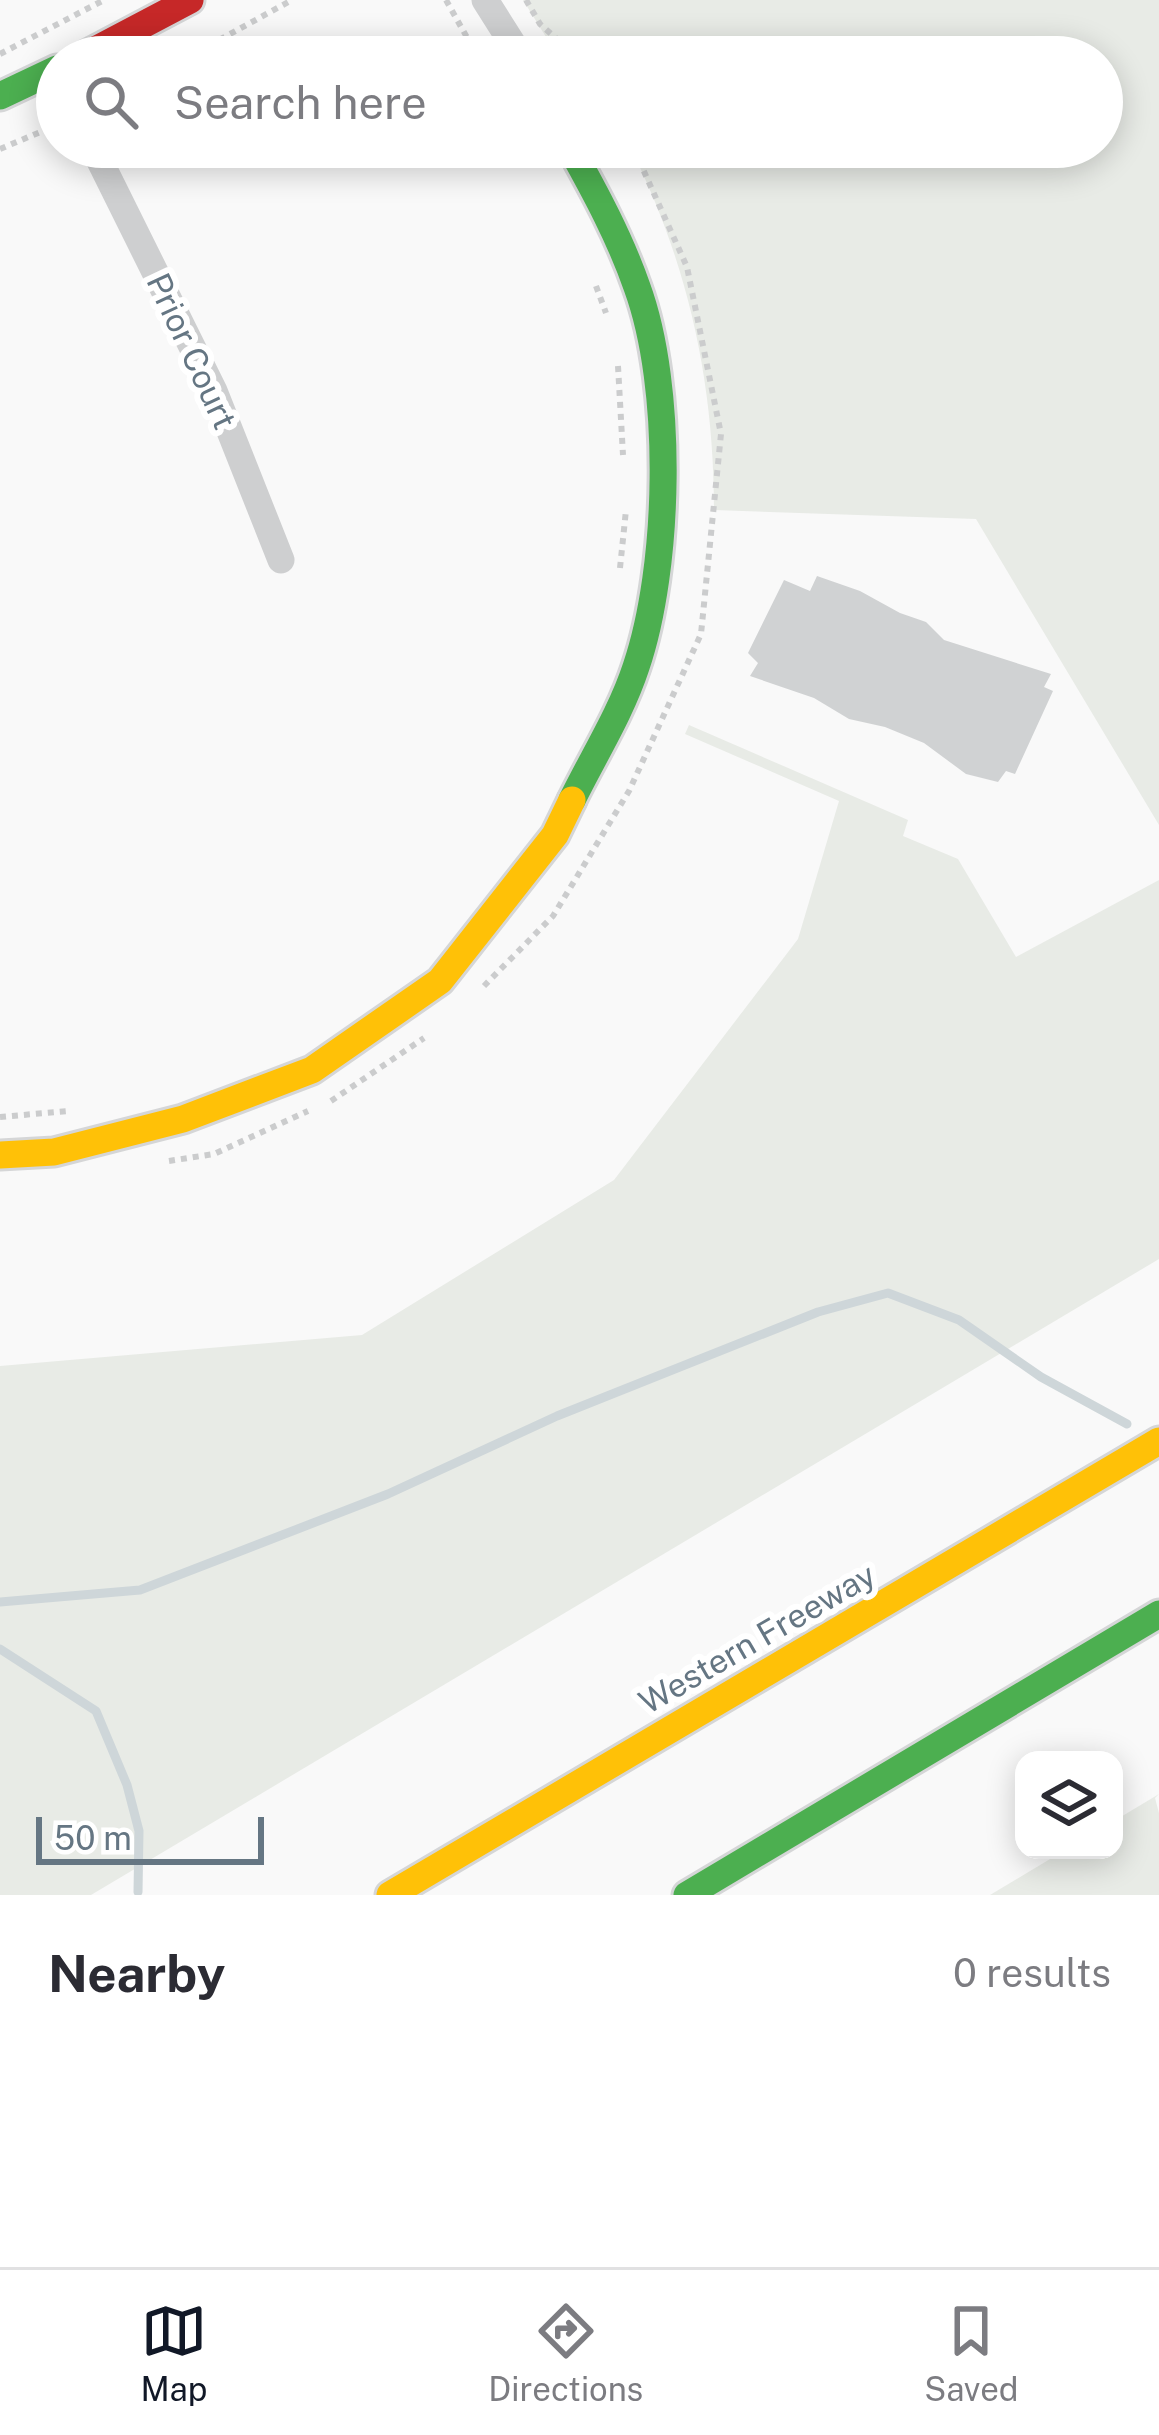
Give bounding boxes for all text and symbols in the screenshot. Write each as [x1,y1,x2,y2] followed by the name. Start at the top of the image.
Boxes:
[36,36,1123,168] search box
[78,69,144,135] icon: search
[174,76,427,129] text: Search here
[139,267,245,435] street label: Prior Court
[632,1555,882,1721] street label: Western Freeway
[1015,1751,1123,1859] map controls
[1015,1751,1123,1859] button: layers
[36,1811,264,1864] scale bar
[54,1819,132,1857] text: 50 m
[48,1944,225,2003] text: Nearby
[953,1950,1111,1996] text: 0 results
[140,2298,207,2408] tab: Map
[488,2298,643,2408] tab: Directions
[924,2298,1019,2408] tab: Saved

